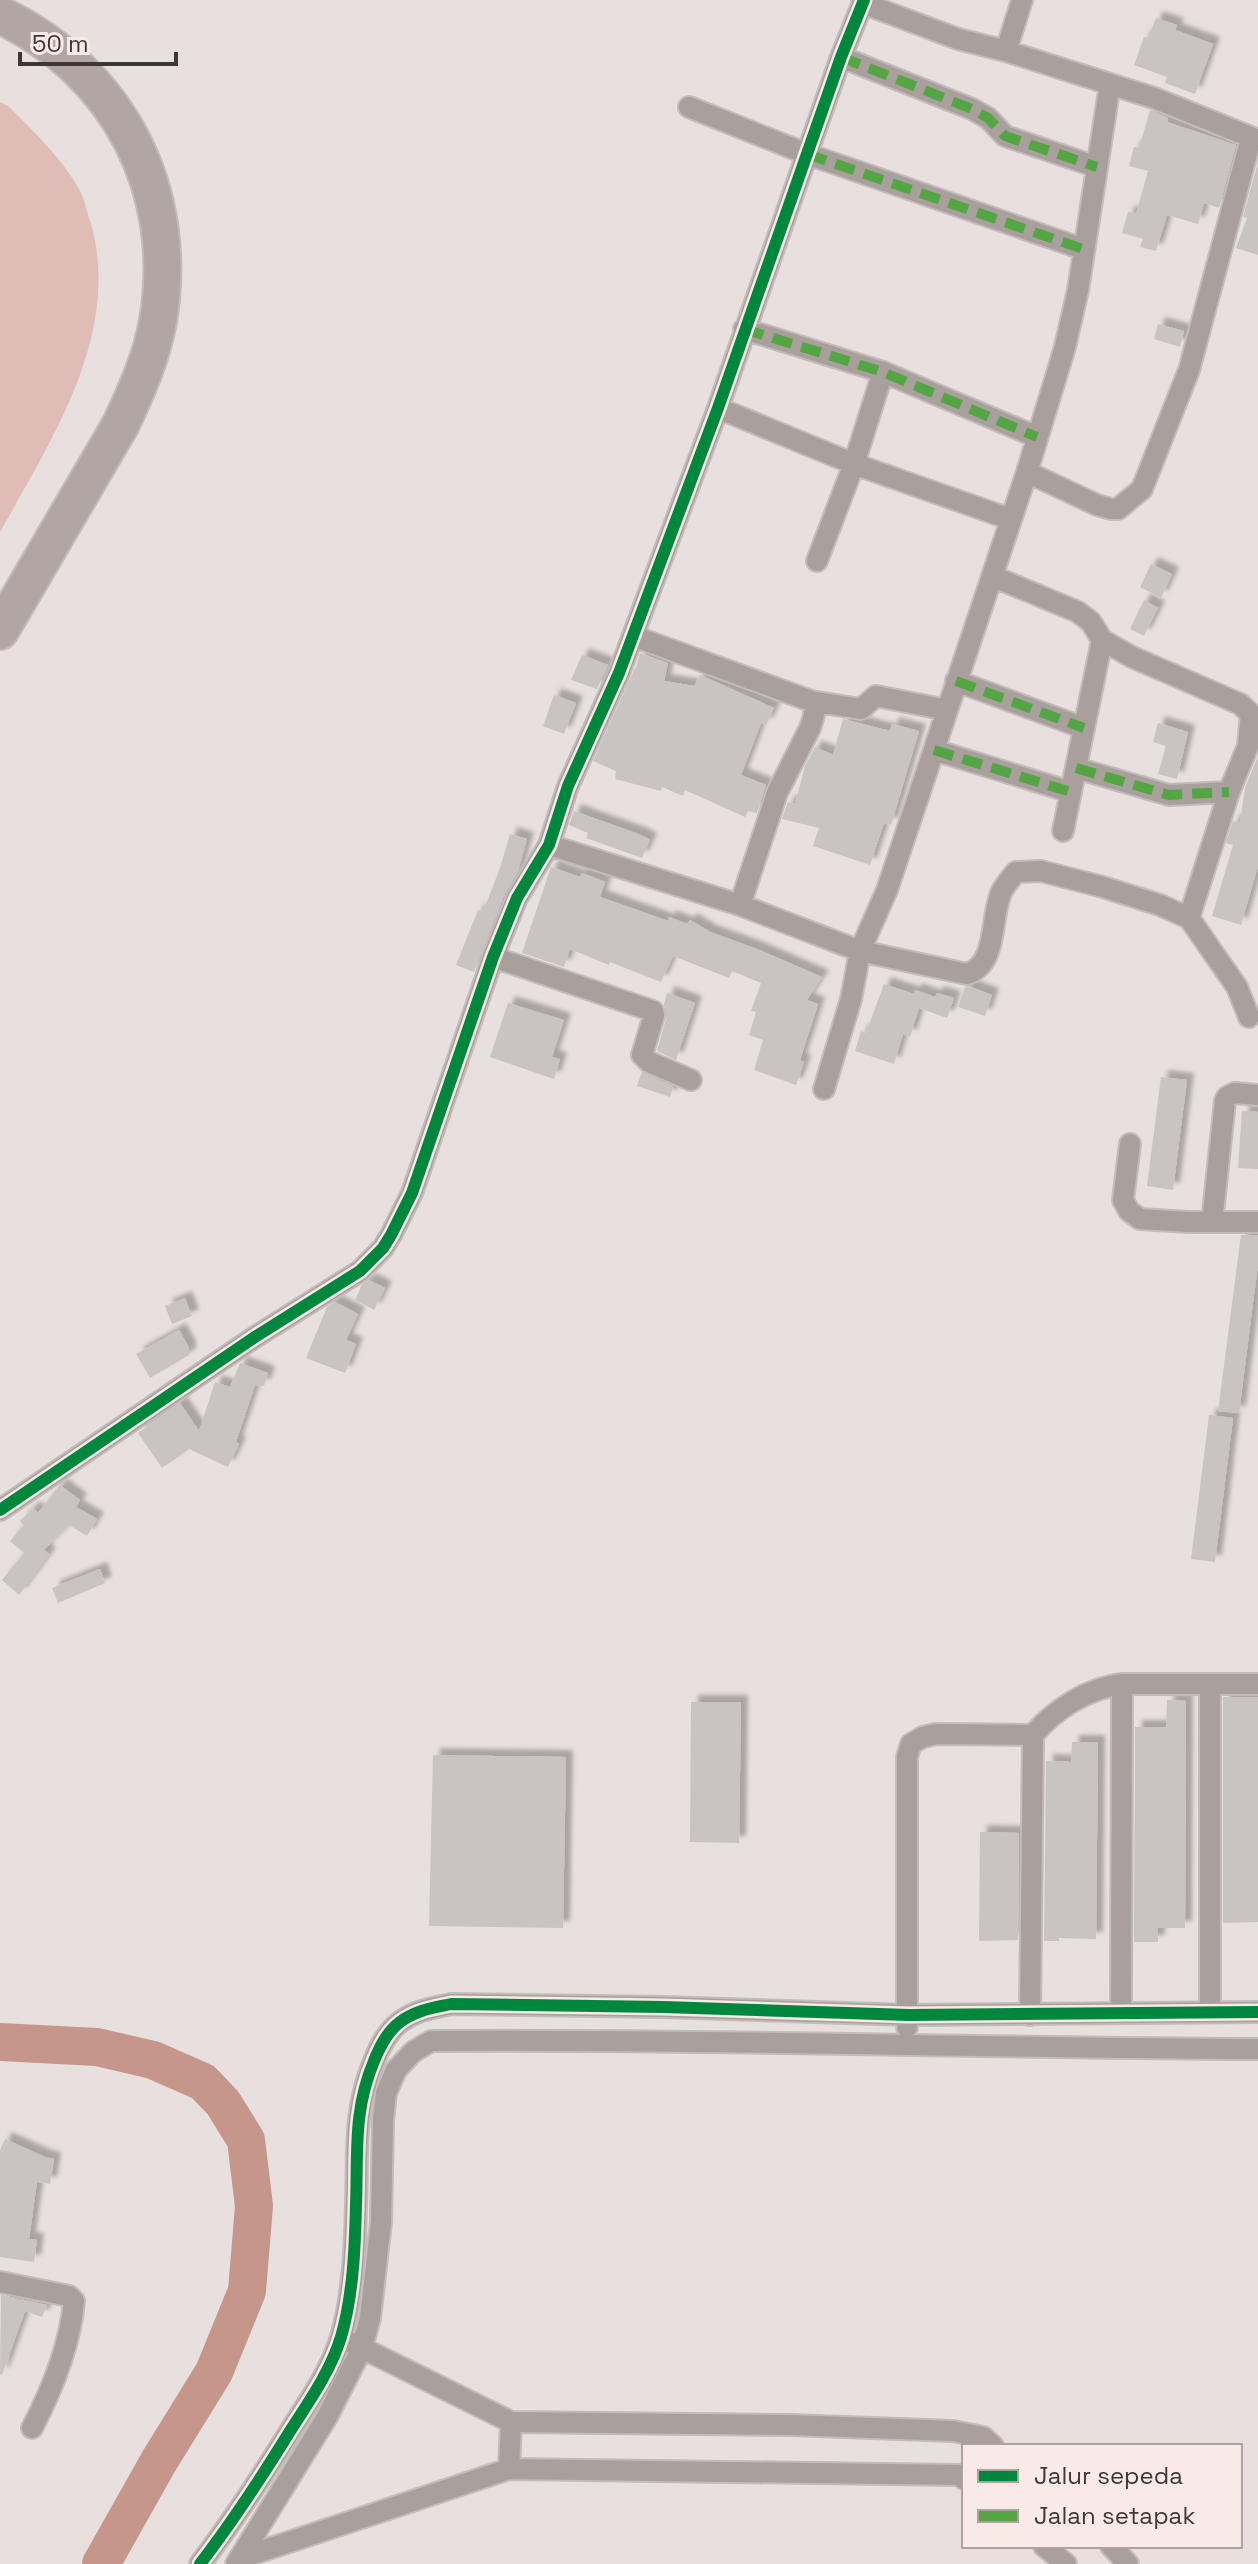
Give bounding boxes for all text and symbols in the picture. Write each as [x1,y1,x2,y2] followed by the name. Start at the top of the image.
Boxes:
[20,16,176,66] scale bar
[32,28,89,59] text: 50 m
[962,2444,1242,2548] legend
[1034,2460,1183,2491] text: Jalur sepeda
[1034,2500,1195,2531] text: Jalan setapak

